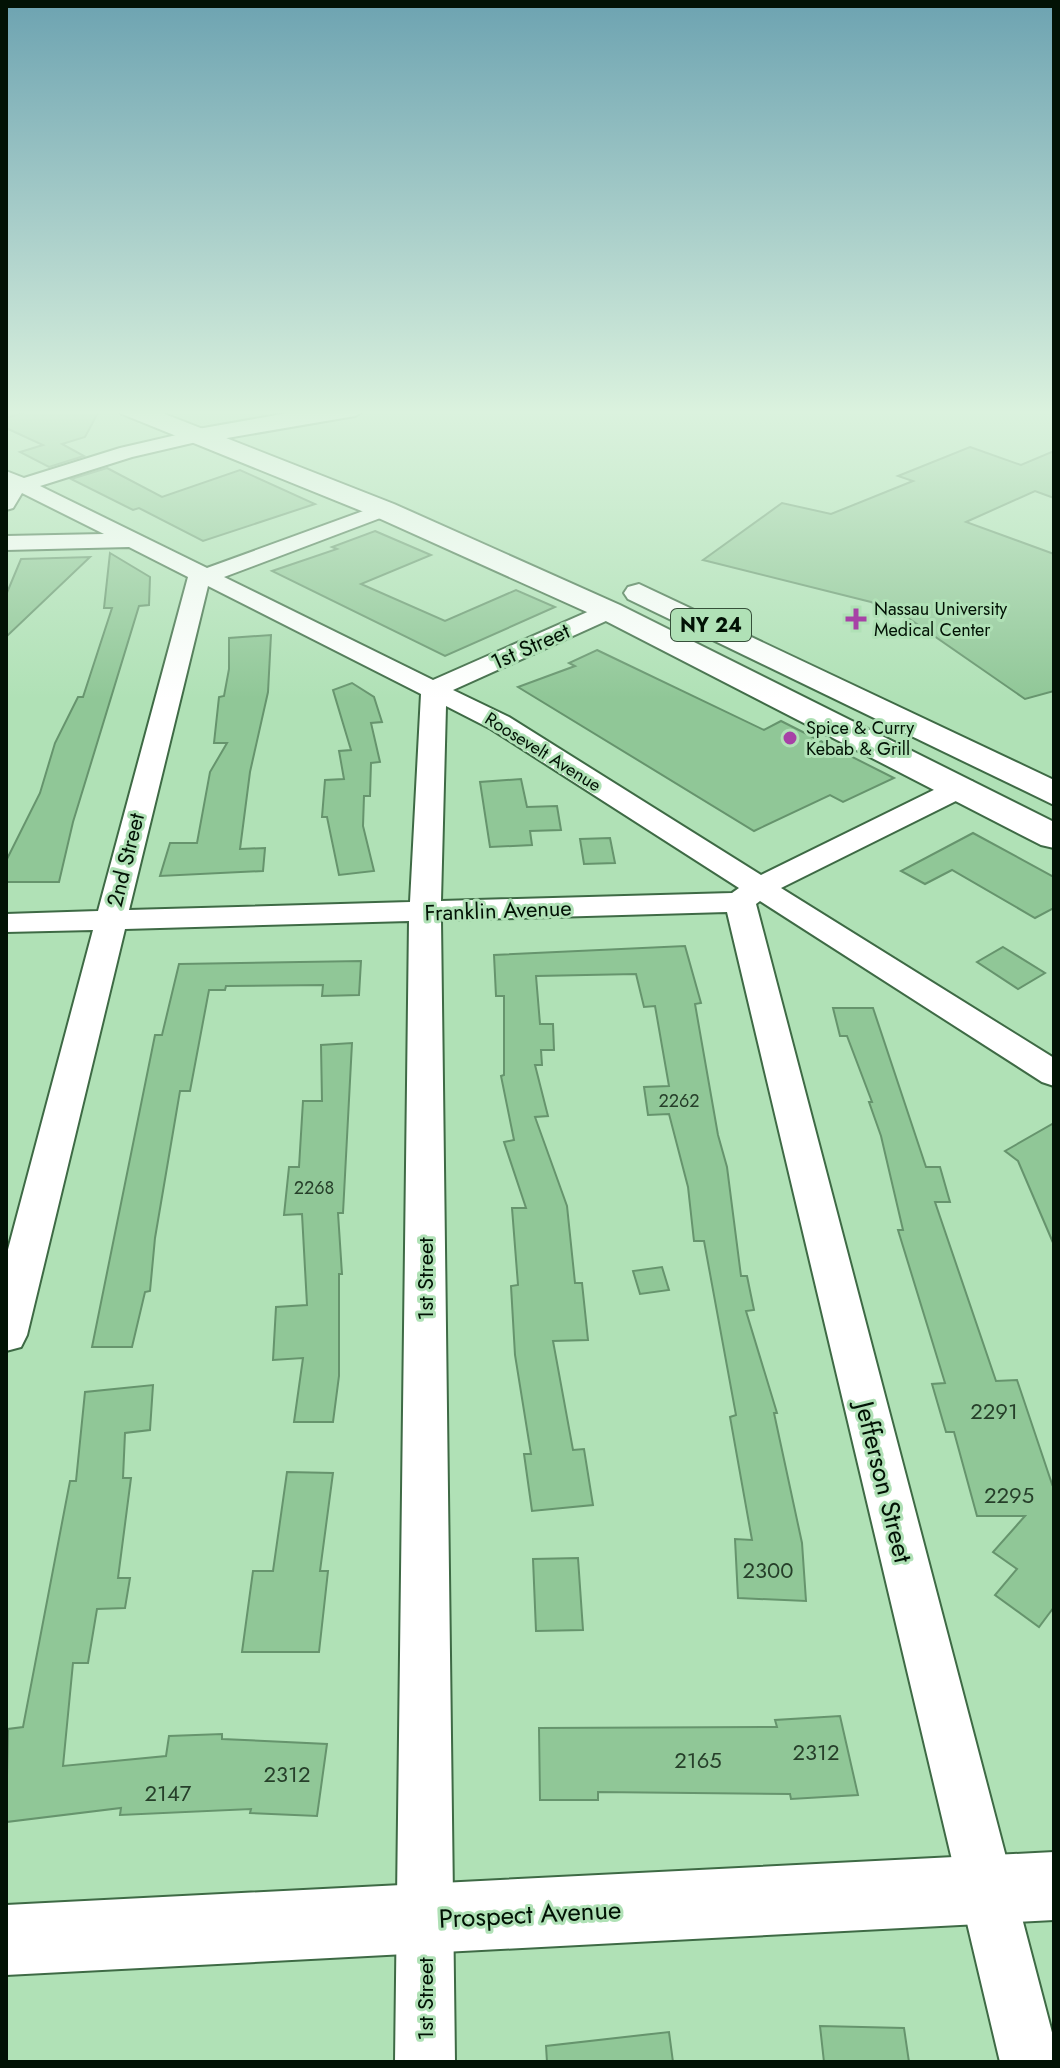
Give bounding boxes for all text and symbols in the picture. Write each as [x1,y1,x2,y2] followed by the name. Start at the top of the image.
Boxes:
[874,596,1007,643] place label: Nassau University Medical Center
[845,608,867,630] marker: Nassau University Medical Center
[671,609,751,641] road number: NY 24
[486,614,575,678] street label: 1st Street
[480,706,606,798] street label: Roosevelt Avenue
[806,715,914,762] place label: Spice & Curry Kebab & Grill
[781,729,799,747] marker: Spice & Curry Kebab & Grill
[98,809,152,910] street label: 2nd Street
[424,891,572,929] street label: Franklin Avenue
[658,1088,700,1114] house number: 2262
[294,1175,334,1201] house number: 2268
[409,1237,441,1321] street label: 1st Street
[845,1394,923,1567] street label: Jefferson Street
[970,1395,1018,1427] house number: 2291
[984,1479,1034,1511] house number: 2295
[743,1554,793,1586] house number: 2300
[793,1736,839,1768] house number: 2312
[674,1744,722,1776] house number: 2165
[264,1758,310,1790] house number: 2312
[145,1777,192,1809] house number: 2147
[438,1890,622,1938] street label: Prospect Avenue
[409,1957,441,2041] street label: 1st Street

